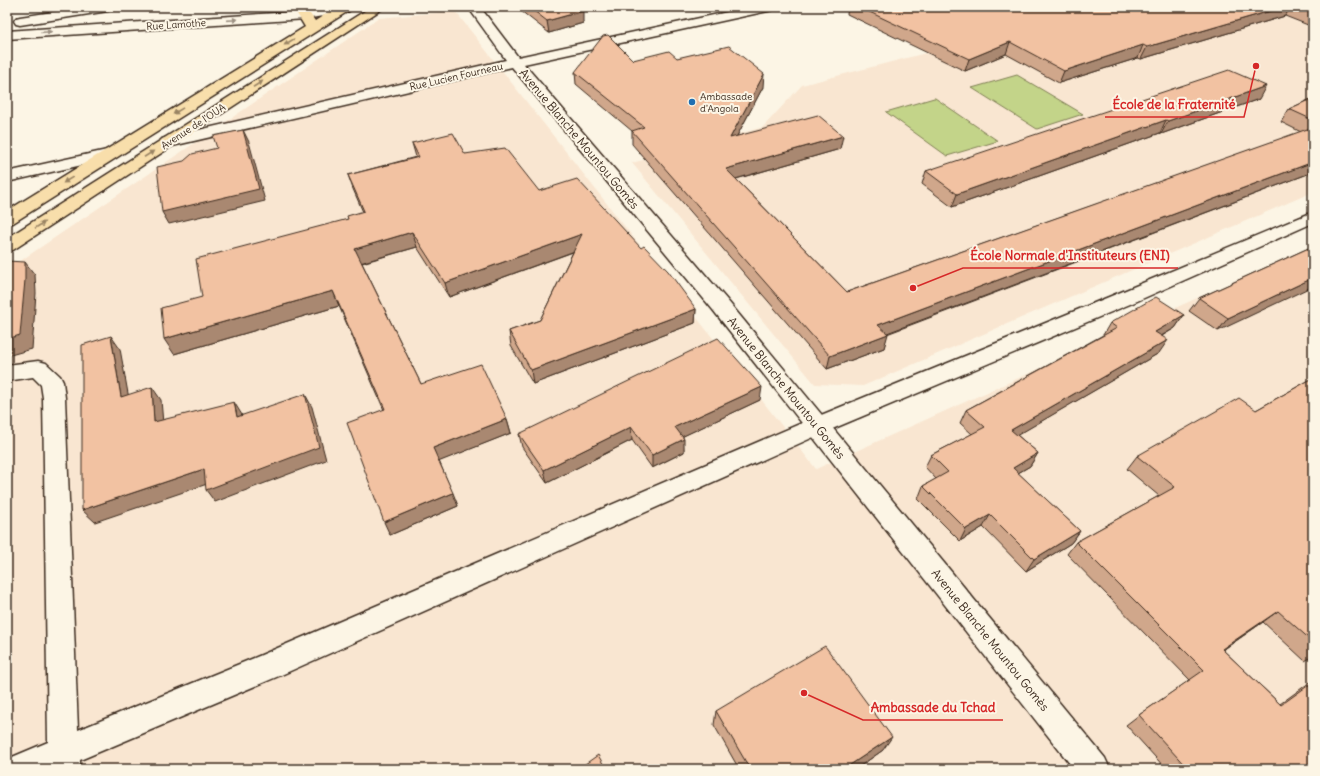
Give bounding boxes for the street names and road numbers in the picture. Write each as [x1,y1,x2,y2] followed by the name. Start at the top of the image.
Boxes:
[146,16,206,33] street label: Rue Lamothe
[408,59,504,94] street label: Rue Lucien Fourneau
[516,65,643,212] street label: Avenue Blanche Mountou Gomès
[158,100,229,152] street label: Avenue de l'OUA
[724,314,848,462] street label: Avenue Blanche Mountou Gomès
[928,566,1052,714] street label: Avenue Blanche Mountou Gomès

